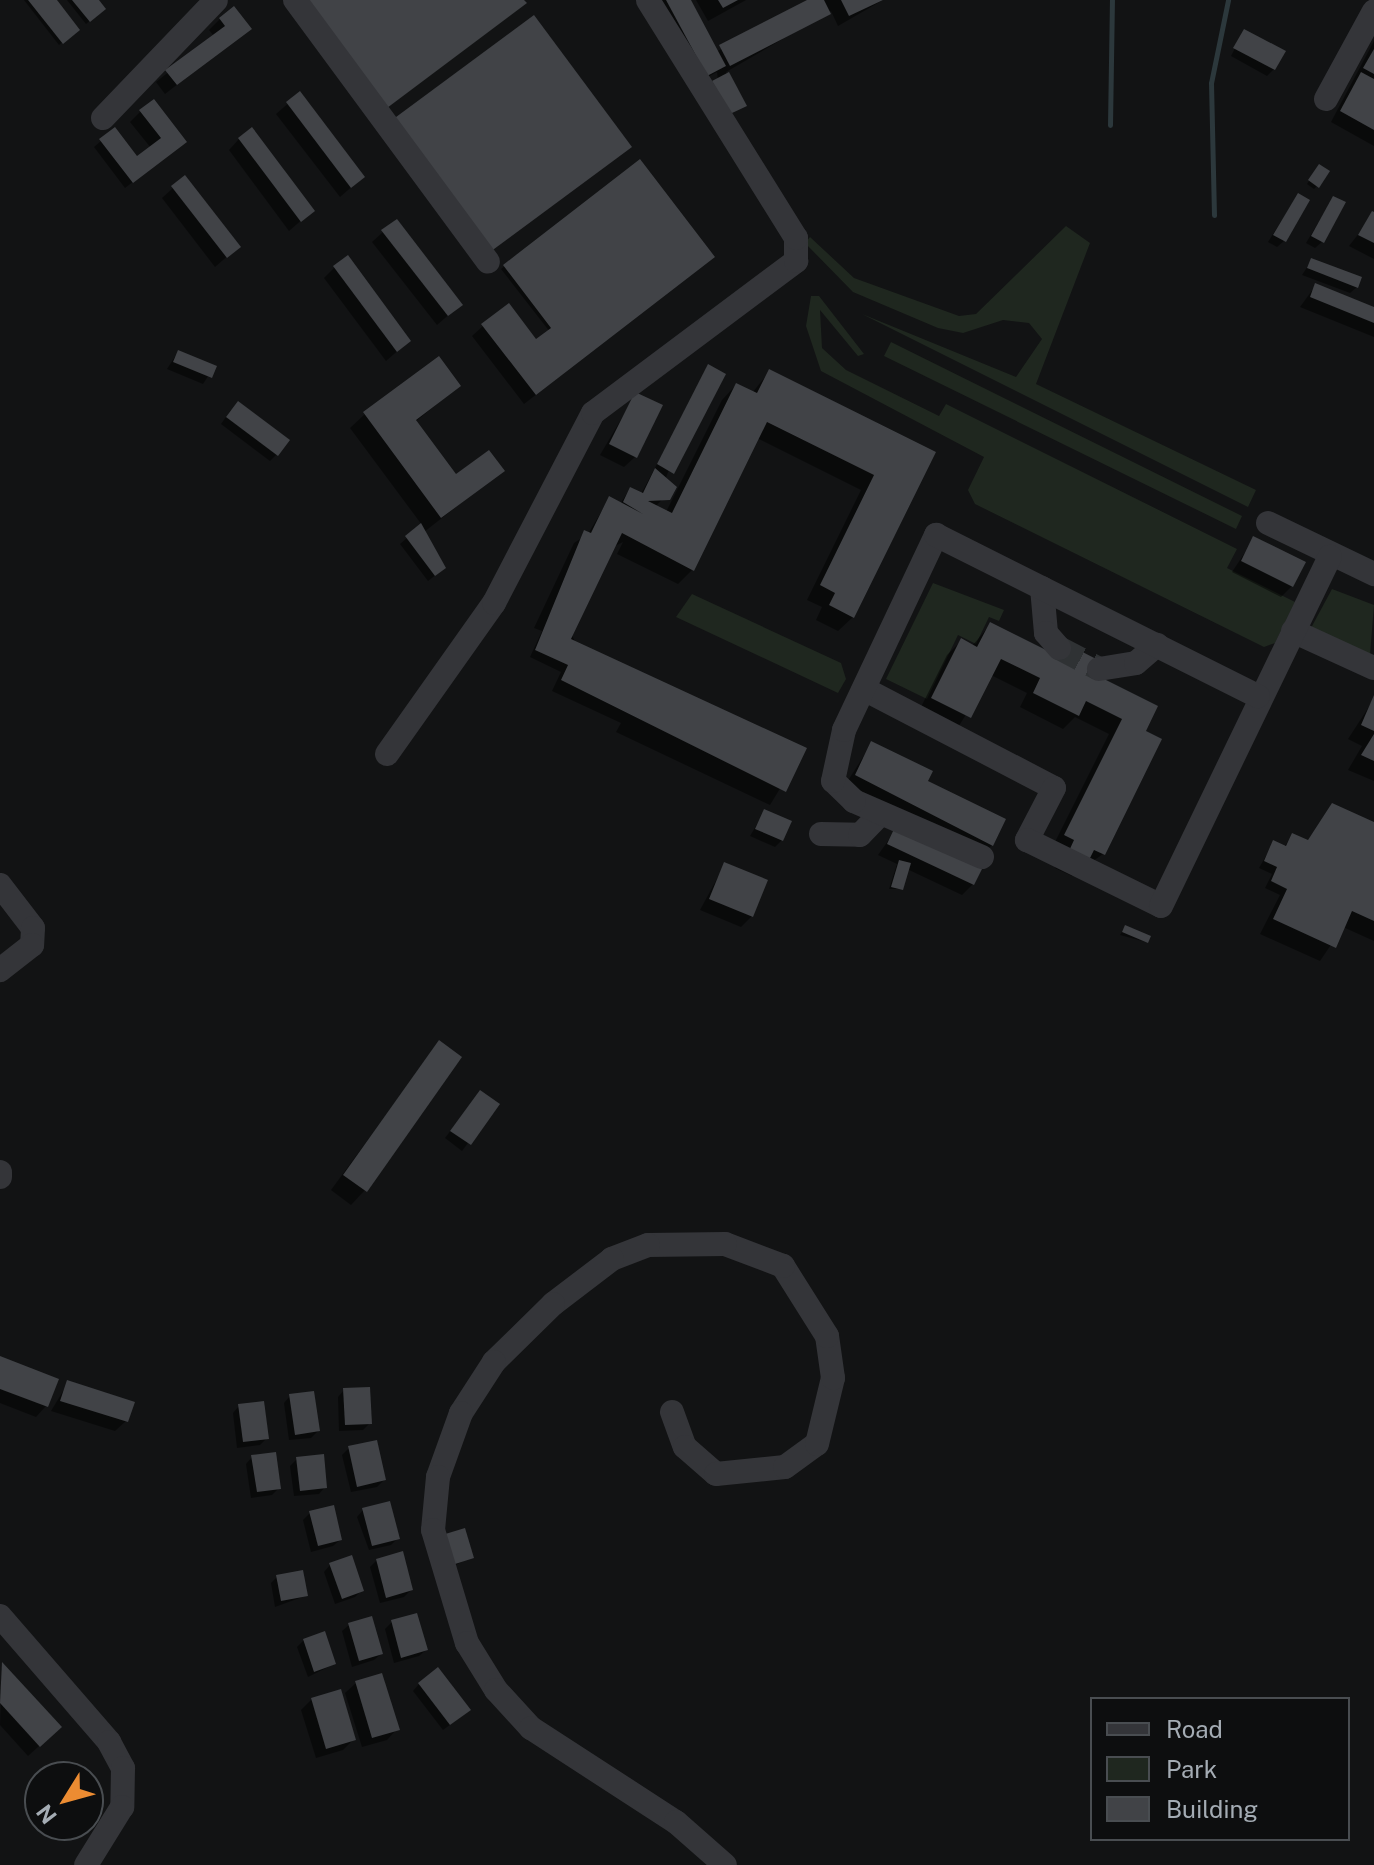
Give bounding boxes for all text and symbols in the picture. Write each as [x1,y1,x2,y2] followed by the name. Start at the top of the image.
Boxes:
[1090,1697,1350,1841] legend
[1166,1715,1223,1743] text: Road
[1166,1755,1217,1783] text: Park
[24,1761,104,1841] north arrow
[1166,1795,1258,1823] text: Building
[31,1800,62,1829] text: N

